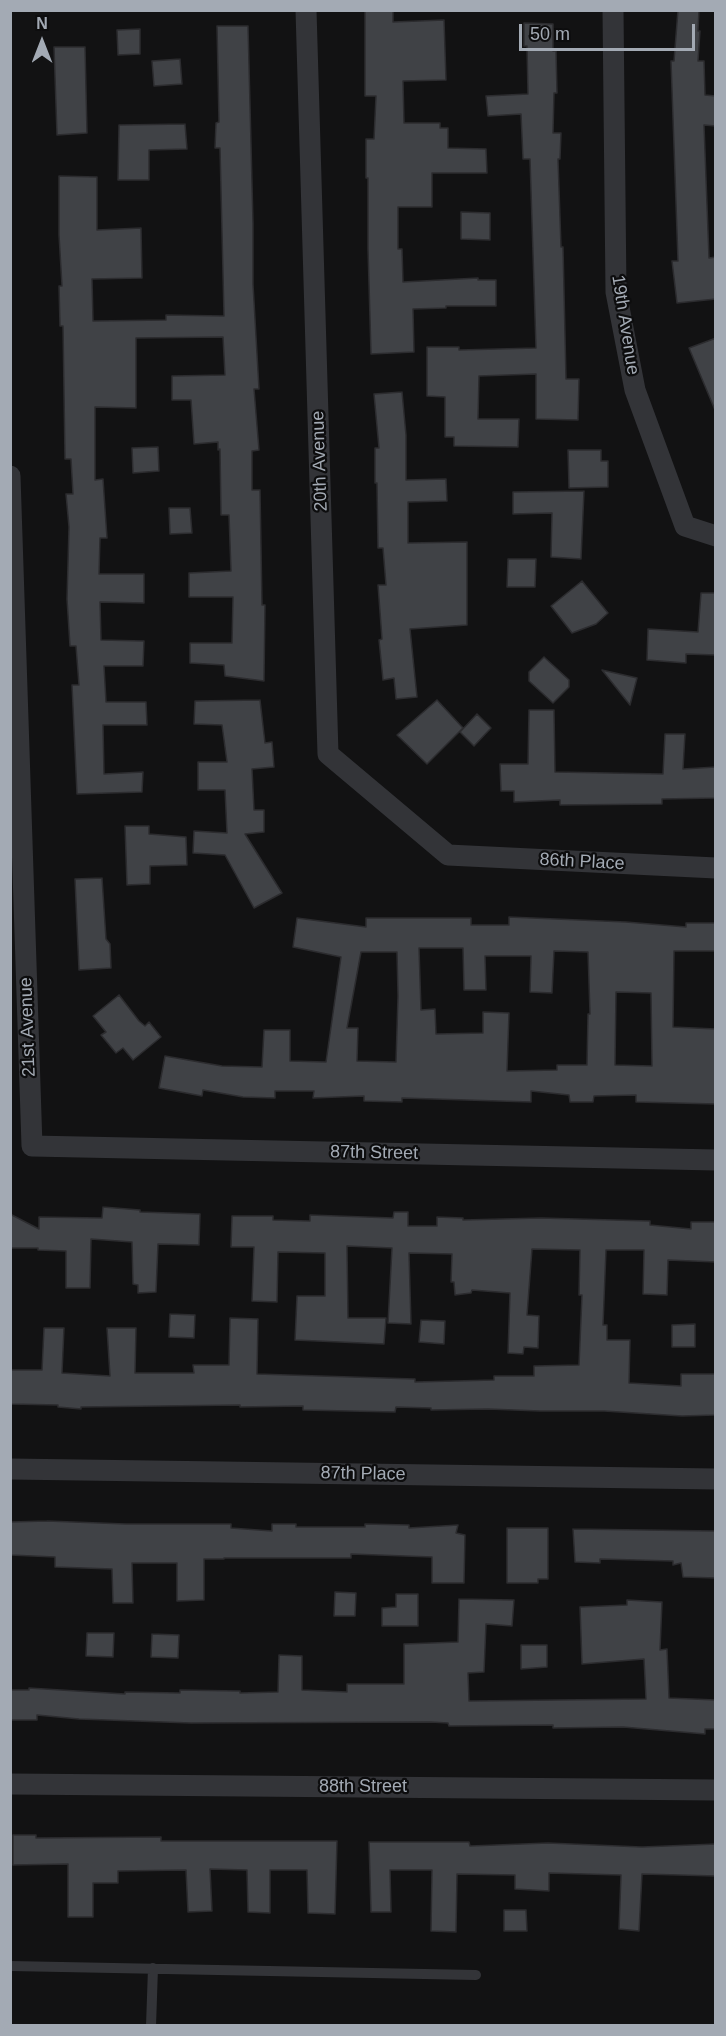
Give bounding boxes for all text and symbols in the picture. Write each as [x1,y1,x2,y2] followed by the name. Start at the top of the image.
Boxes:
[12,12,72,72] north arrow
[522,12,698,50] scale bar
[36,15,48,32] text: N
[530,24,570,44] text: 50 m
[606,274,644,376] street label: 19th Avenue
[307,410,333,512] street label: 20th Avenue
[539,849,625,875] street label: 86th Place
[15,977,41,1077] street label: 21st Avenue
[330,1141,418,1165] street label: 87th Street
[320,1462,406,1486] street label: 87th Place
[319,1776,407,1798] street label: 88th Street

